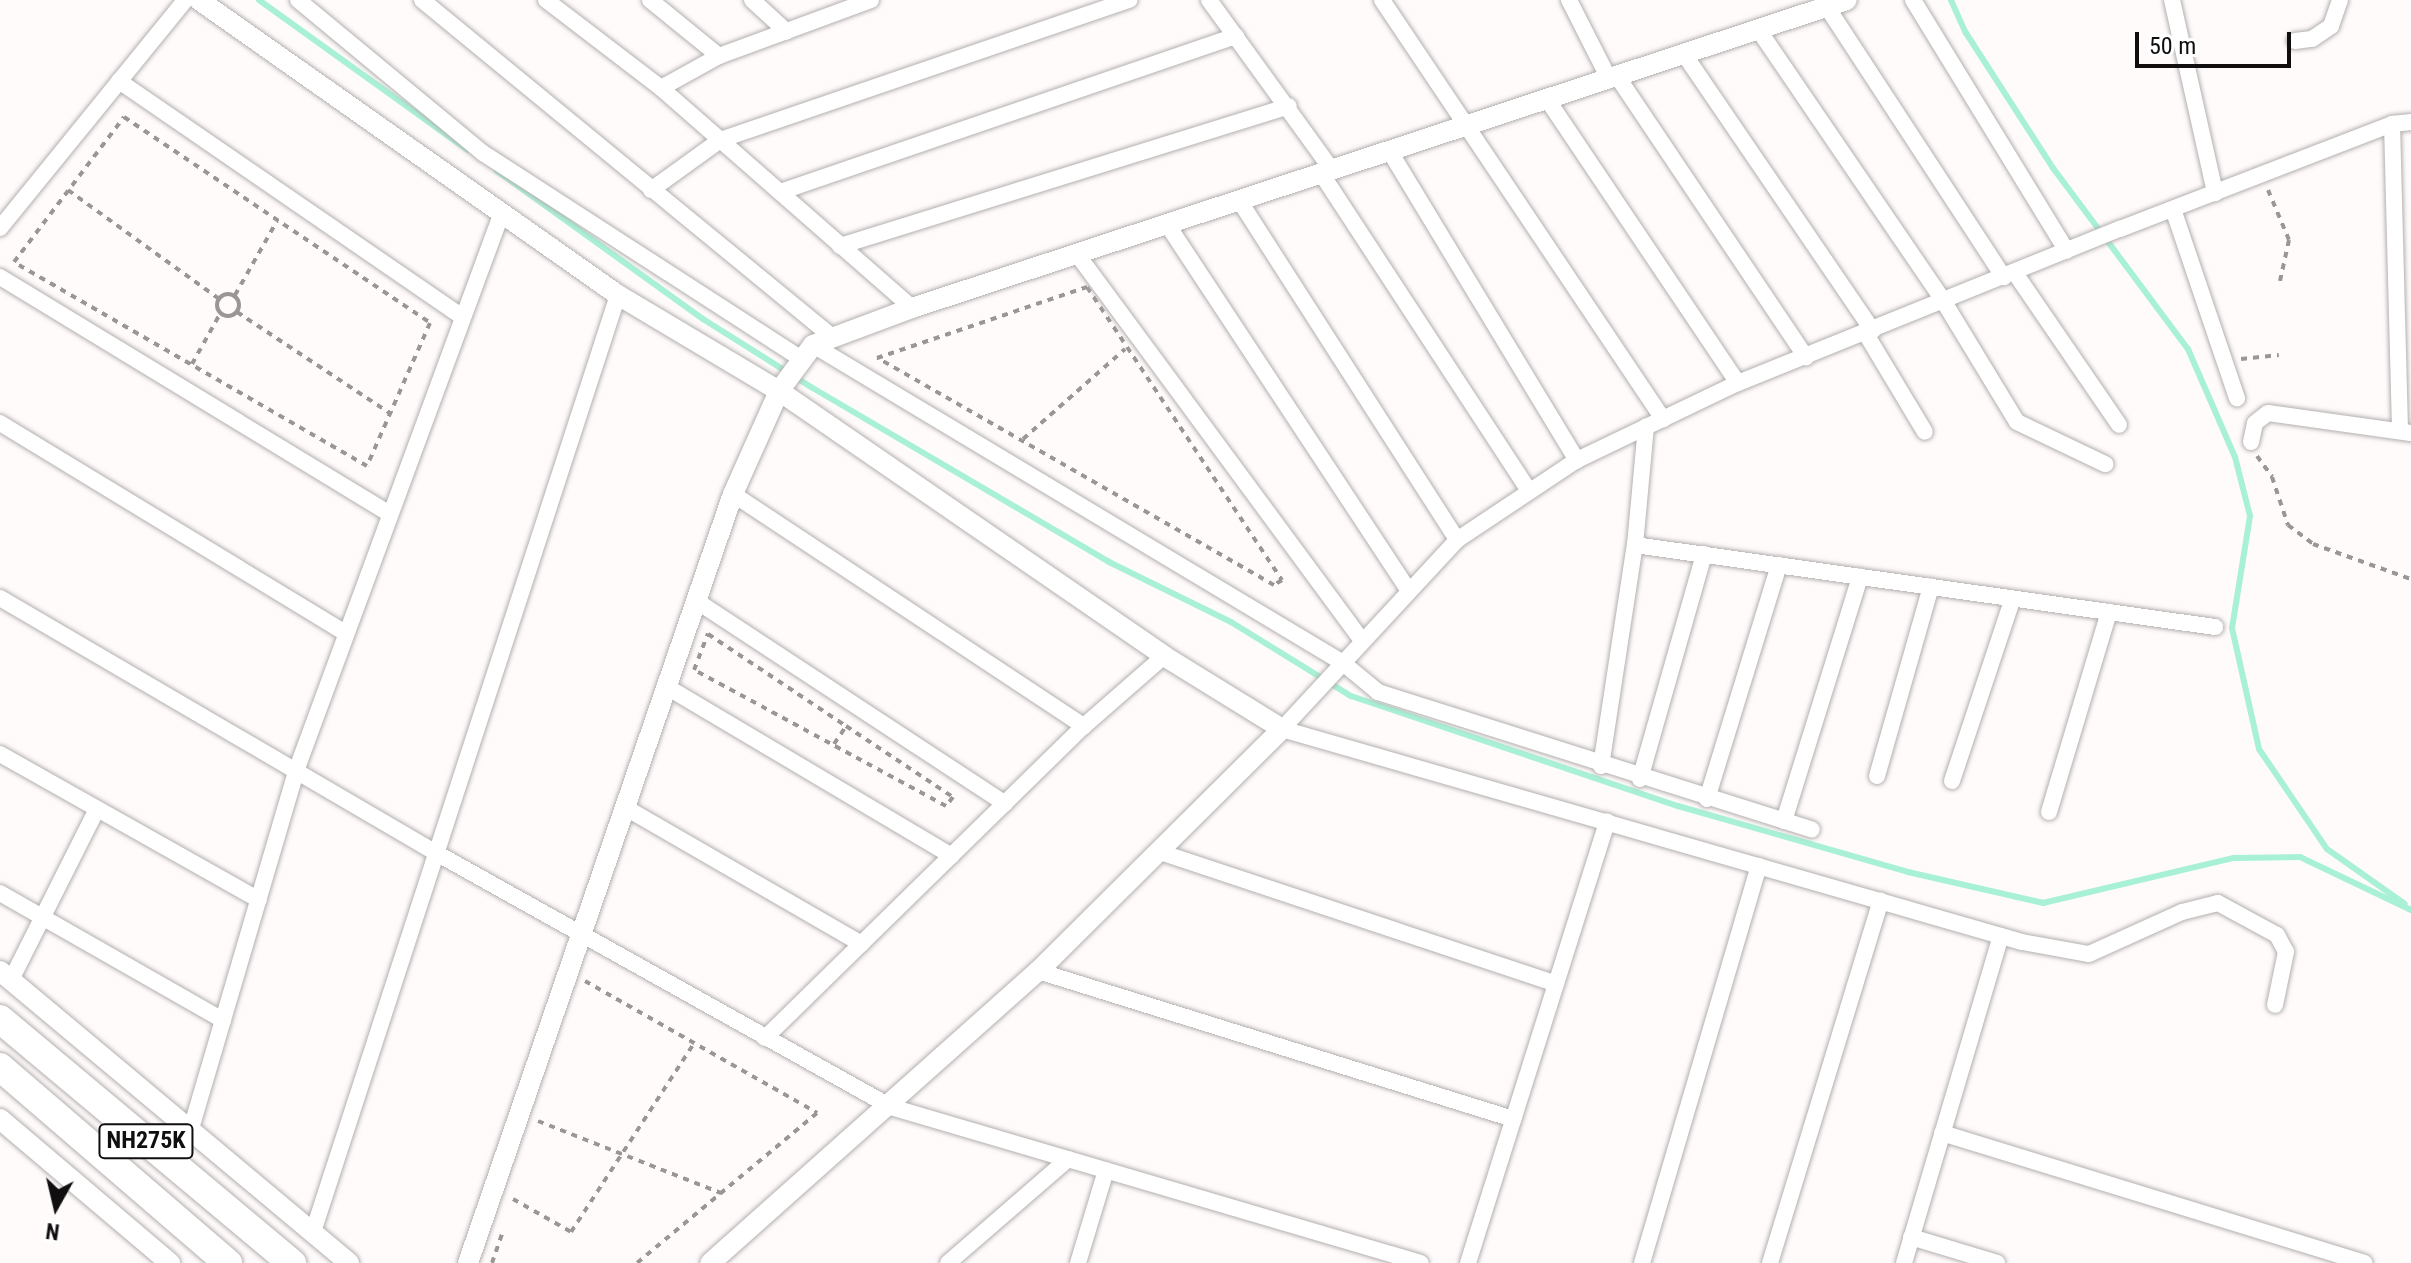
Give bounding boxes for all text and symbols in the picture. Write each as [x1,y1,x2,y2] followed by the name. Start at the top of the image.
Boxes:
[2139,16,2295,66] scale bar
[2149,32,2196,60] text: 50 m
[98,1121,194,1161] road number: NH275K
[16,1167,96,1247] north arrow
[44,1218,61,1245] text: N

